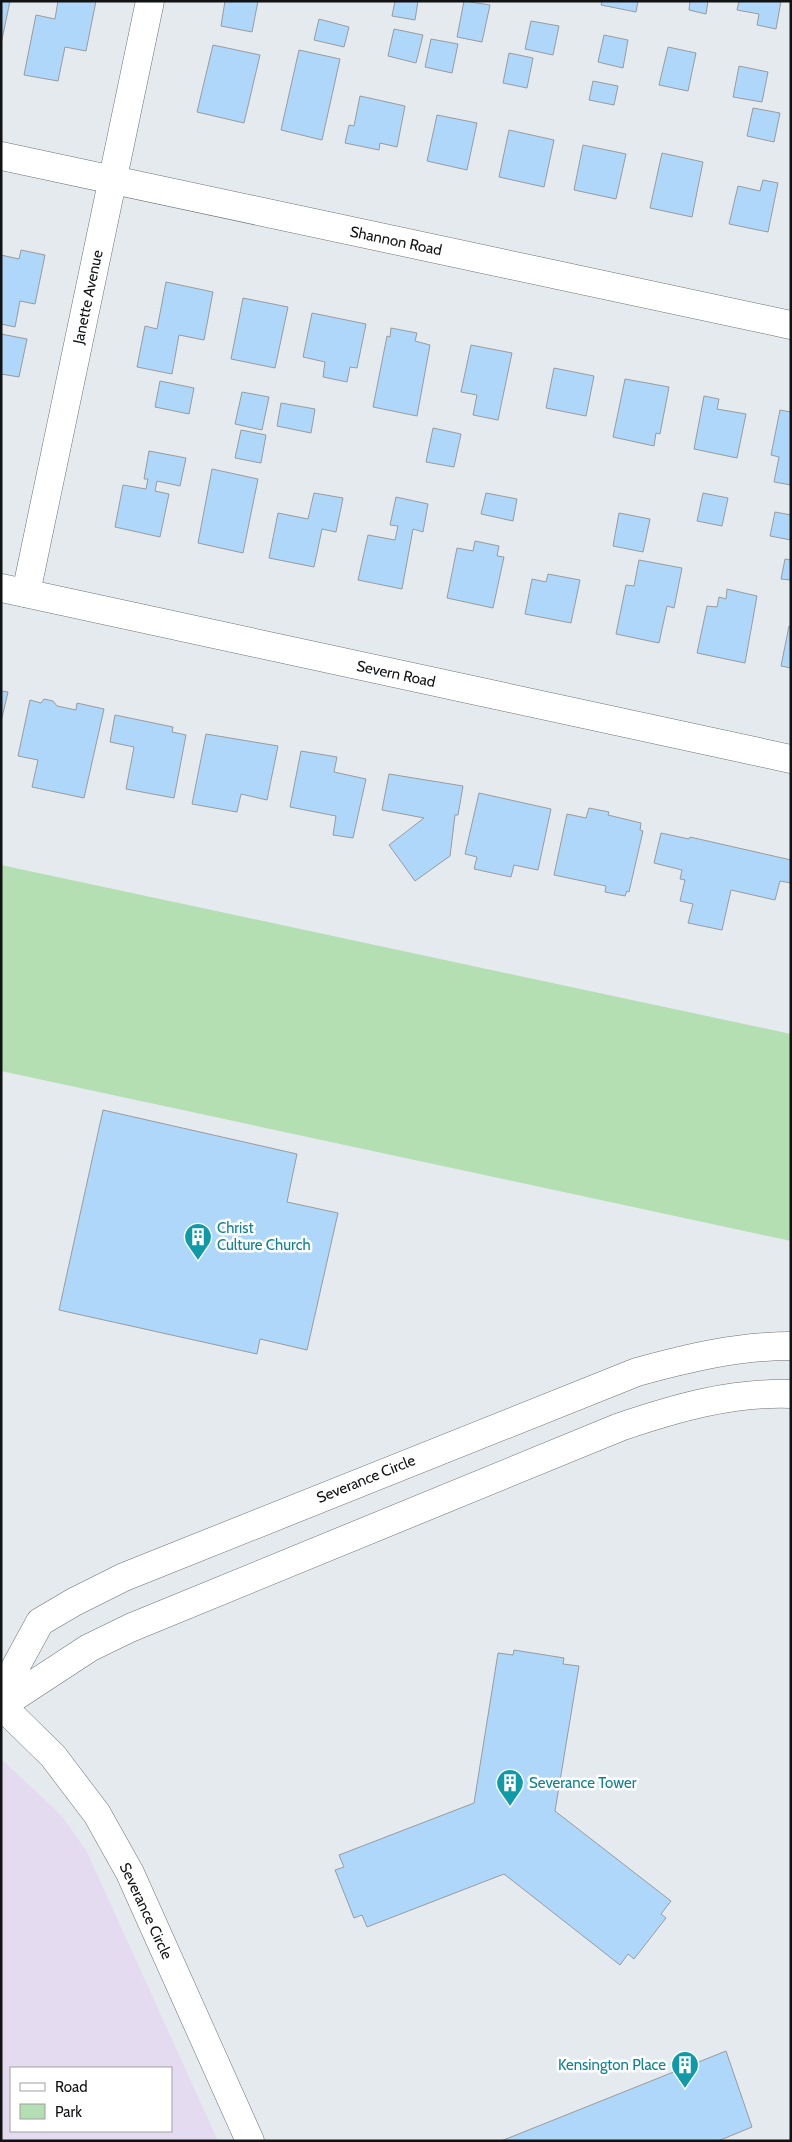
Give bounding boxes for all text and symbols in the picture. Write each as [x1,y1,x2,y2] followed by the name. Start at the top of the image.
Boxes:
[348,222,444,260] street label: Shannon Road
[69,248,107,347] street label: Janette Avenue
[355,657,437,691] street label: Severn Road
[217,1219,311,1254] place label: Christ Culture Church
[183,1222,213,1261] building icon: Christ Culture Church
[314,1451,418,1507] street label: Severance Circle
[495,1768,525,1807] building icon: Severance Tower
[529,1774,637,1792] place label: Severance Tower
[116,1860,176,1963] street label: Severance Circle
[670,2050,700,2089] building icon: Kensington Place
[558,2056,666,2074] place label: Kensington Place
[10,2067,172,2132] legend
[55,2078,88,2096] text: Road
[55,2103,82,2121] text: Park

